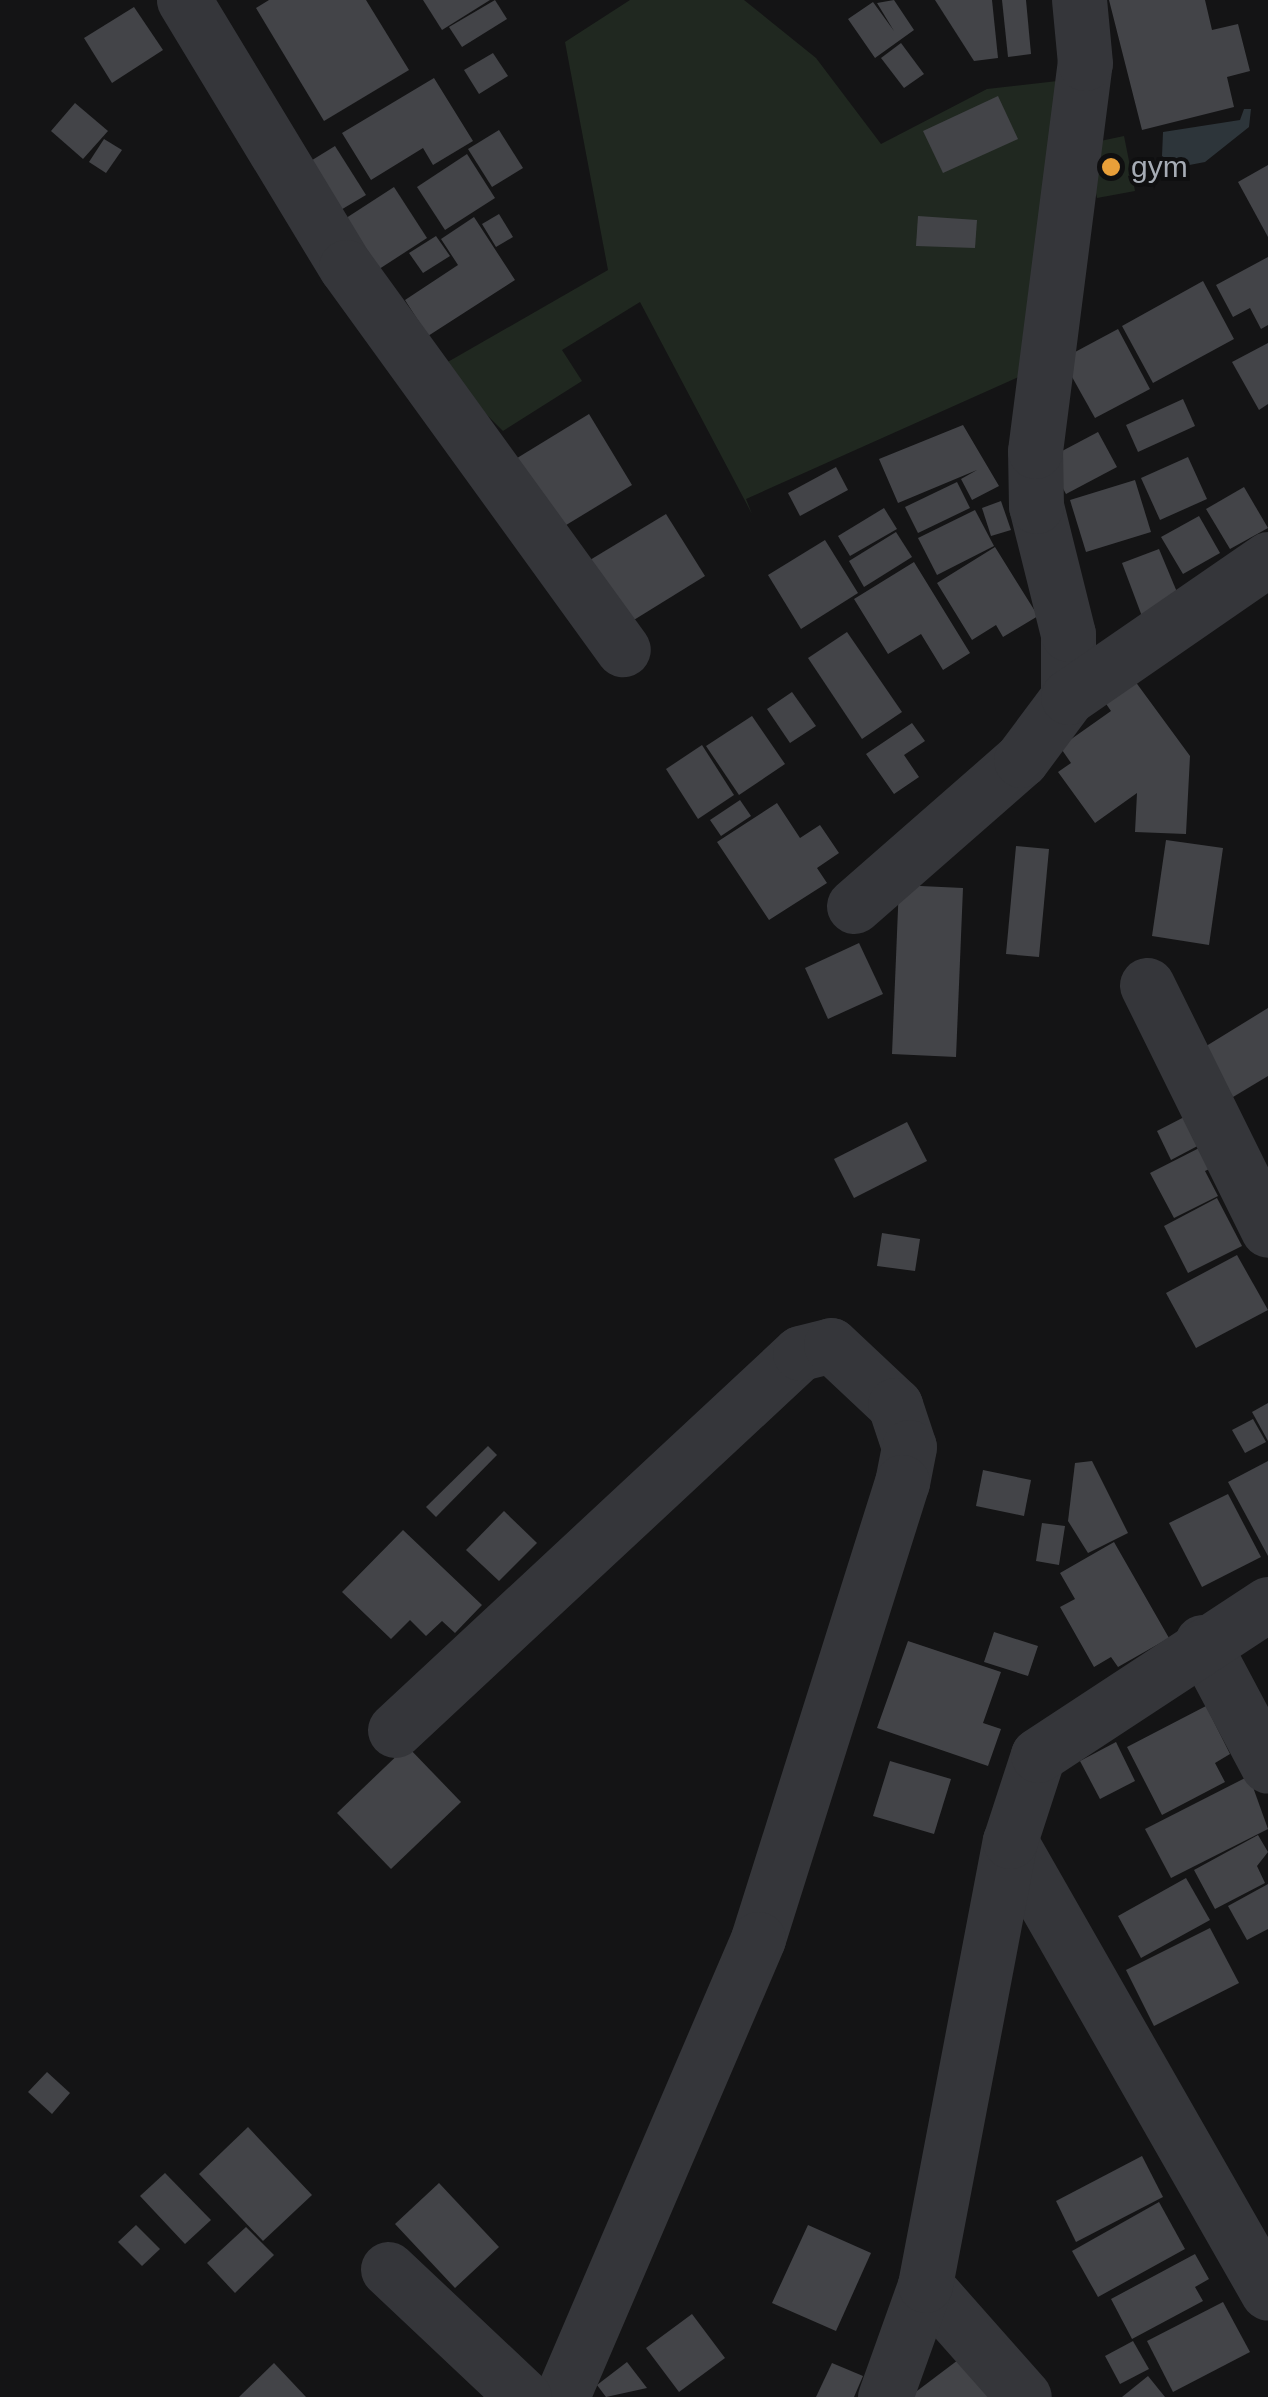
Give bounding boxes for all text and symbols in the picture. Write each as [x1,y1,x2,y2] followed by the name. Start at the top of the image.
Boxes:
[1131,149,1188,185] place label: gym
[1100,156,1122,178] marker: gym

